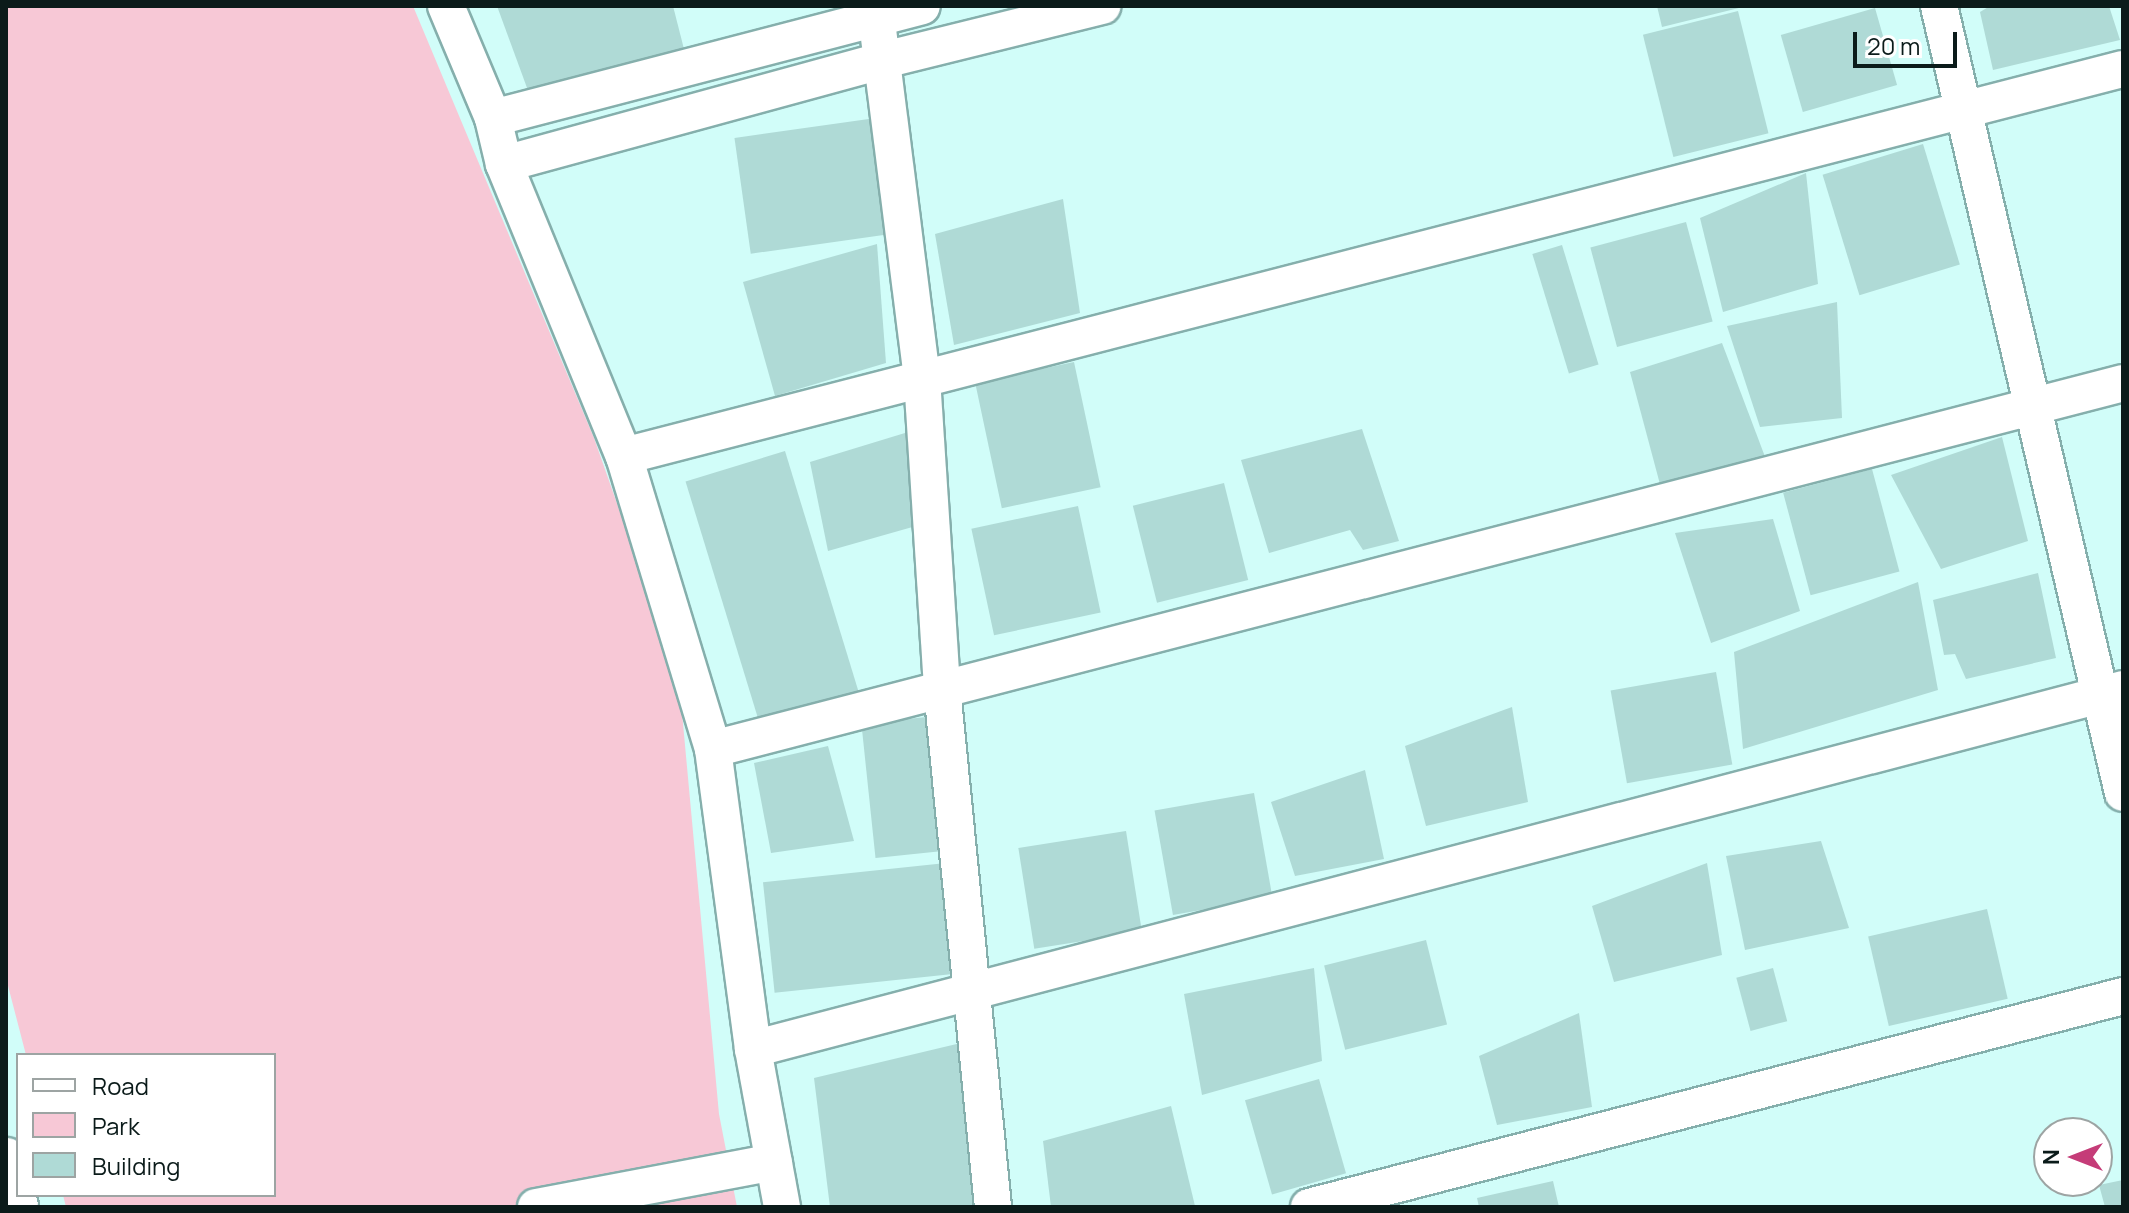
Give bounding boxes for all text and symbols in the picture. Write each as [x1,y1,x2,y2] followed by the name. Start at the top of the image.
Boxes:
[1857,16,1961,66] scale bar
[1867,29,1920,62] text: 20 m
[16,1053,276,1197] legend
[92,1069,149,1102] text: Road
[92,1109,140,1142] text: Park
[2033,1117,2113,1197] north arrow
[92,1149,180,1182] text: Building
[2036,1149,2066,1165] text: N

